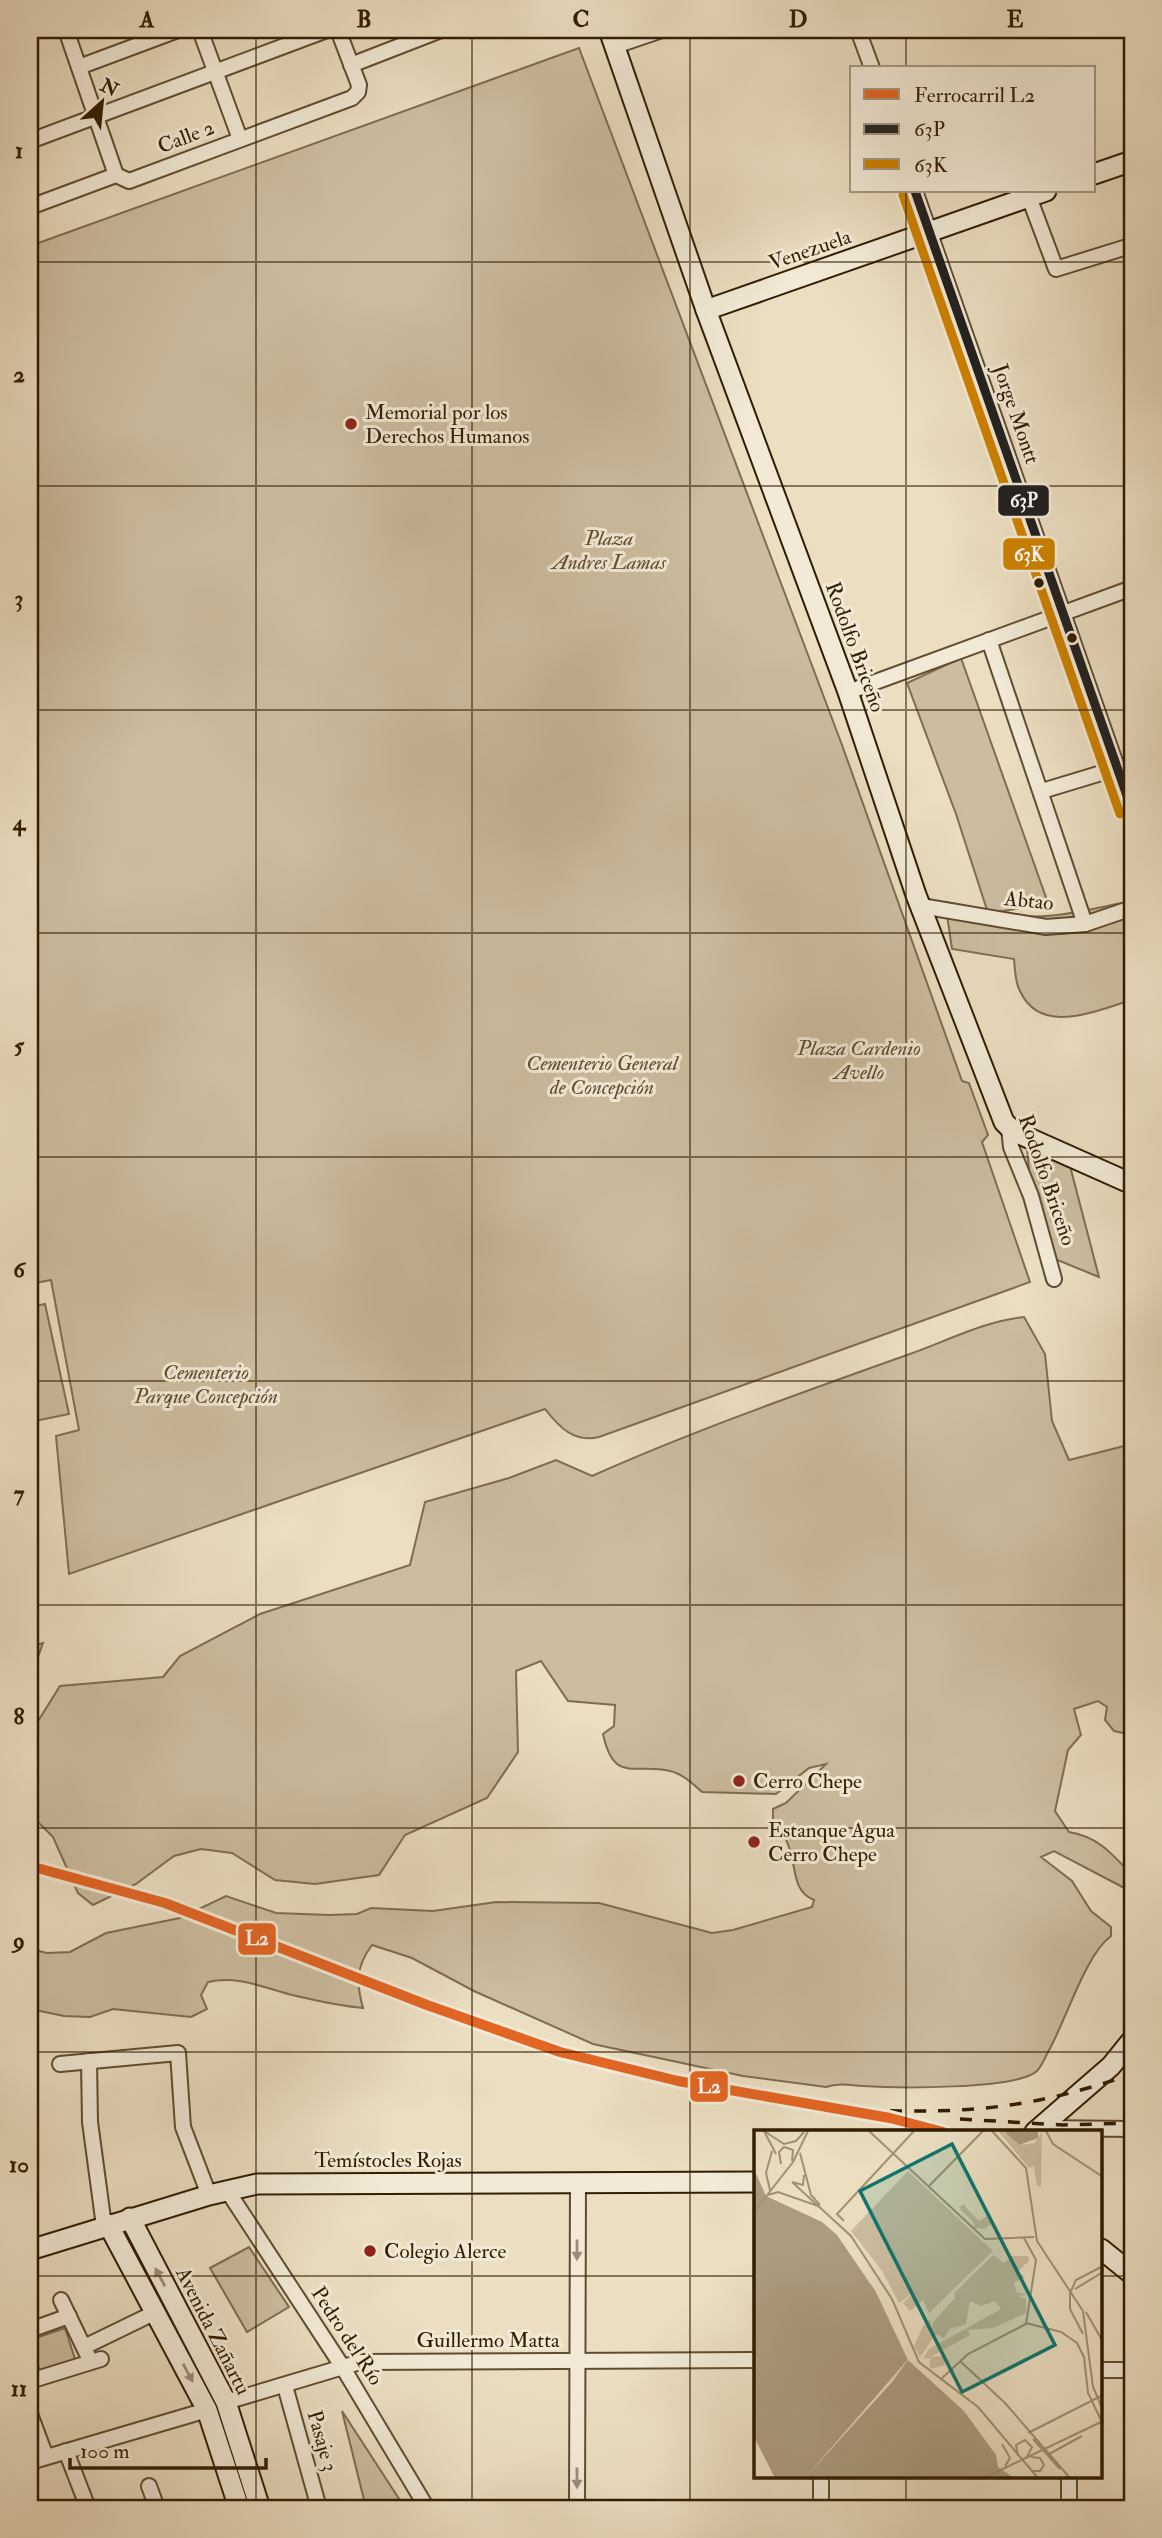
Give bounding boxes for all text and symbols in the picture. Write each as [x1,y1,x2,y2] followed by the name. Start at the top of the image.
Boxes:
[139,5,155,34] text: A
[356,5,372,34] text: B
[573,5,589,34] text: C
[789,5,807,34] text: D
[1007,5,1024,34] text: E
[66,66,136,136] north arrow
[850,66,1096,192] legend
[95,73,123,103] text: N
[914,82,1035,109] text: Ferrocarril L2
[154,114,218,160] street label: Calle 2
[914,116,945,143] text: 63P
[15,136,23,165] text: 1
[914,152,948,179] text: 63K
[765,223,855,277] street label: Venezuela
[13,360,25,389] text: 2
[986,360,1046,468] street label: Jorge Montt
[365,399,530,450] place label: Memorial por los Derechos Humanos
[343,416,359,432] marker: Memorial por los Derechos Humanos
[997,484,1050,517] line badge: 63P
[1010,489,1038,513] text: 63P
[550,525,667,576] park label: Plaza Andres Lamas
[1002,537,1056,571] line badge: 63K
[1014,543,1045,567] text: 63K
[1032,576,1046,590] unlabelled marker
[819,578,891,716] street label: Rodolfo Briceño
[15,584,23,613] text: 3
[1065,631,1079,645] unlabelled marker
[12,808,27,837] text: 4
[1002,885,1055,917] street label: Abtao
[14,1031,25,1060] text: 5
[796,1035,921,1086] park label: Plaza Cardenio Avello
[526,1050,680,1101] park label: Cementerio General de Concepción
[1012,1111,1082,1249] street label: Rodolfo Briceño
[13,1255,27,1284] text: 6
[133,1359,278,1410] park label: Cementerio Parque Concepción
[14,1479,25,1508] text: 7
[14,1702,25,1731] text: 8
[753,1768,862,1795] place label: Cerro Chepe
[731,1773,747,1789] marker: Cerro Chepe
[768,1817,895,1868] place label: Estanque Agua Cerro Chepe
[746,1834,762,1850] marker: Estanque Agua Cerro Chepe
[237,1922,277,1956] line badge: L2
[11,1926,25,1955] text: 9
[245,1927,269,1951] text: L2
[689,2070,729,2103] line badge: L2
[697,2075,721,2099] text: L2
[754,2130,1102,2478] inset map
[314,2147,462,2174] street label: Temístocles Rojas
[9,2150,29,2179] text: 10
[384,2238,506,2265] place label: Colegio Alerce
[571,2240,583,2262] one-way arrow
[362,2243,378,2259] marker: Colegio Alerce
[169,2262,257,2399] street label: Avenida Zañartu
[155,2267,166,2287] one-way arrow
[305,2281,389,2391] street label: Pedro del Río
[416,2327,560,2354] street label: Guillermo Matta
[181,2363,193,2383] one-way arrow
[11,2374,27,2403] text: 11
[300,2407,344,2475] street label: Pasaje 3
[70,2426,266,2470] scale bar
[80,2438,130,2465] text: 100 m
[571,2467,583,2489] one-way arrow

